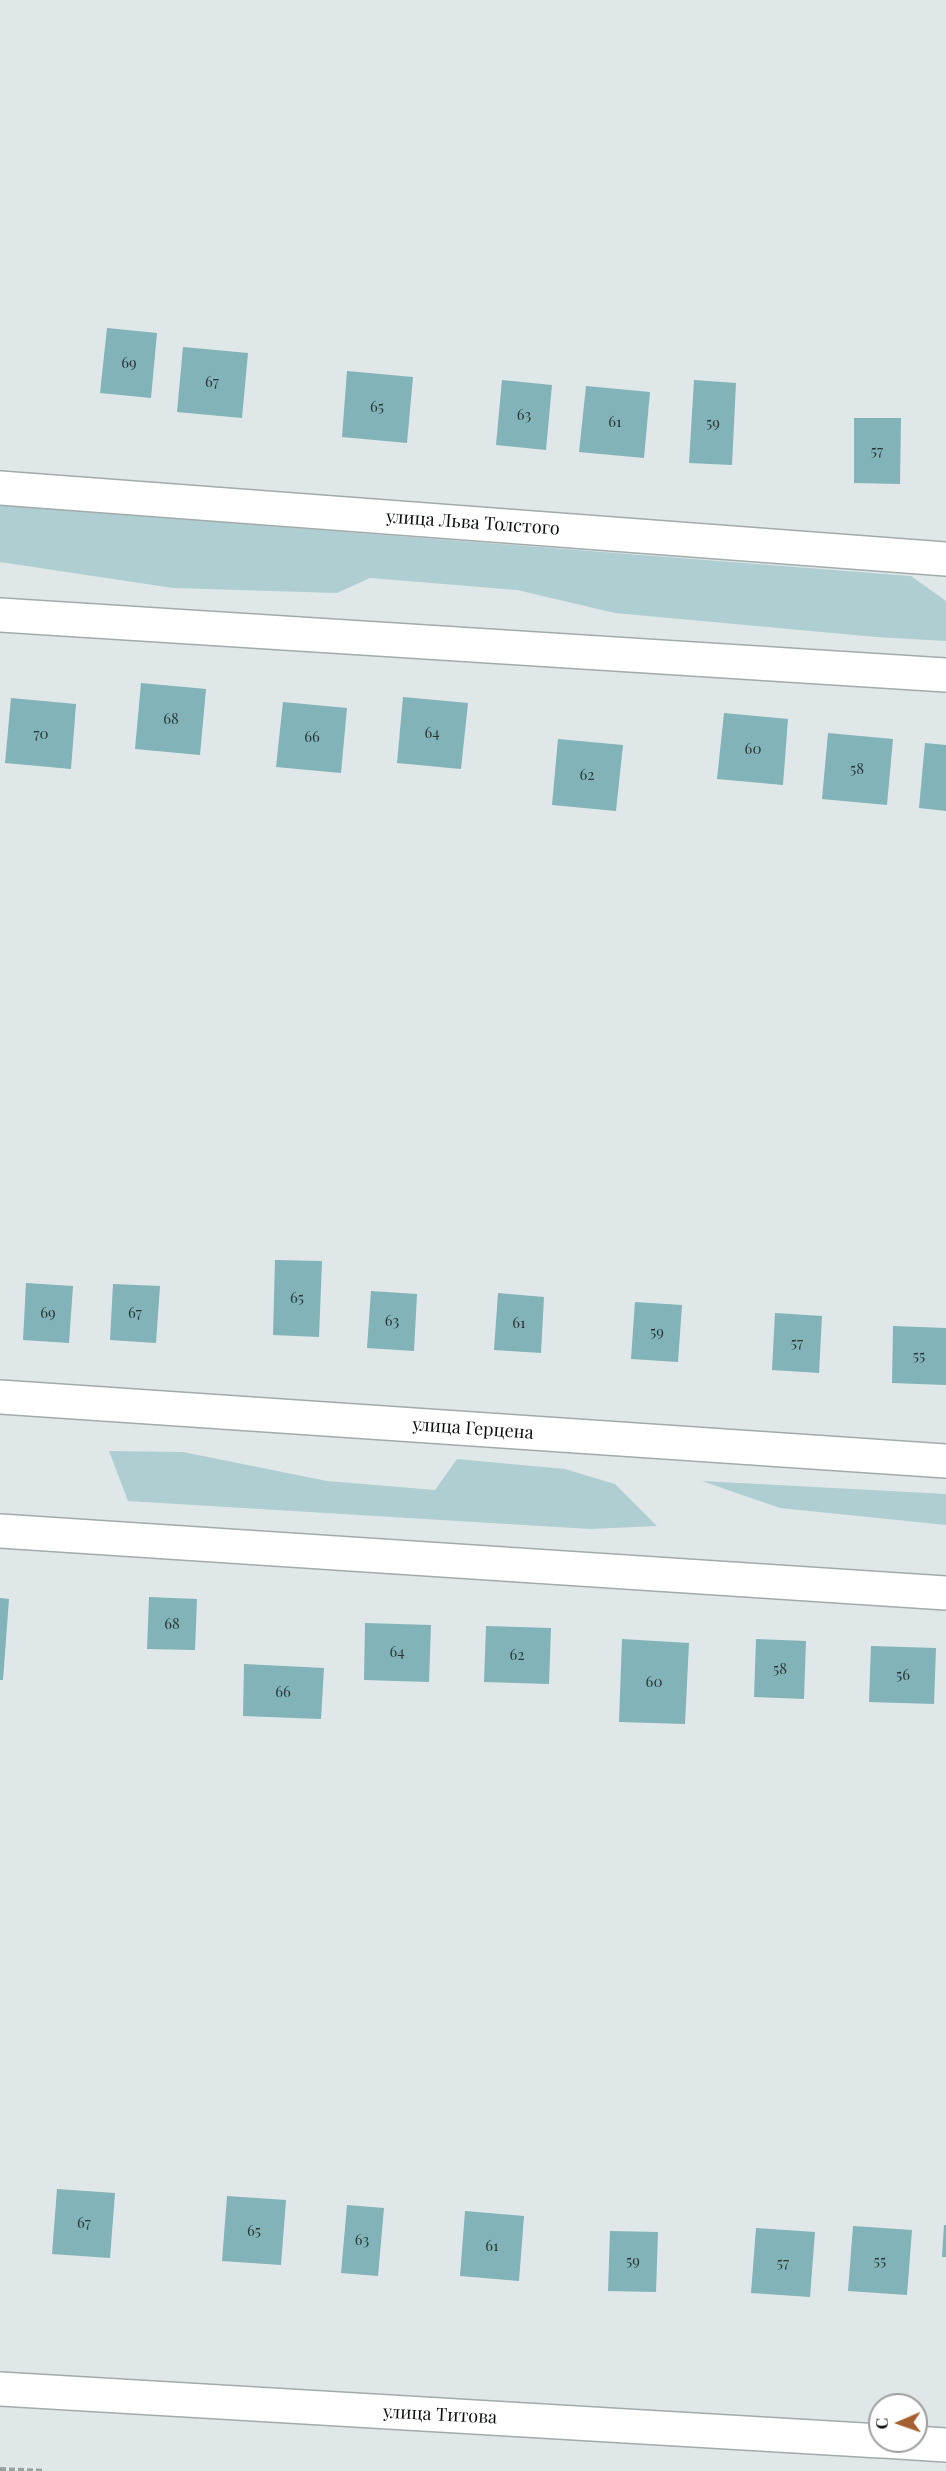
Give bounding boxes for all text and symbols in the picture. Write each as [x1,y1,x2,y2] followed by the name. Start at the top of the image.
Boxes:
[121,354,137,372] house number: 69
[205,373,219,391] house number: 67
[370,398,384,416] house number: 65
[517,406,531,424] house number: 63
[608,413,622,431] house number: 61
[706,414,720,432] house number: 59
[871,442,883,460] house number: 57
[385,506,561,540] street label: улица Льва Толстого
[163,710,179,728] house number: 68
[424,724,440,742] house number: 64
[33,725,49,743] house number: 70
[304,728,320,746] house number: 66
[745,740,761,758] house number: 60
[850,760,864,778] house number: 58
[580,766,594,784] house number: 62
[290,1289,304,1307] house number: 65
[40,1304,56,1322] house number: 69
[128,1304,142,1322] house number: 67
[385,1312,399,1330] house number: 63
[512,1314,526,1332] house number: 61
[650,1323,664,1341] house number: 59
[791,1334,803,1352] house number: 57
[913,1347,925,1365] house number: 55
[412,1414,534,1444] street label: улица Герцена
[164,1615,180,1633] house number: 68
[389,1643,405,1661] house number: 64
[510,1646,524,1664] house number: 62
[773,1660,787,1678] house number: 58
[896,1666,910,1684] house number: 56
[646,1673,662,1691] house number: 60
[275,1683,291,1701] house number: 66
[77,2214,91,2232] house number: 67
[247,2222,261,2240] house number: 65
[355,2231,369,2249] house number: 63
[485,2237,499,2255] house number: 61
[626,2252,640,2270] house number: 59
[874,2252,886,2270] house number: 55
[777,2254,789,2272] house number: 57
[868,2393,928,2453] north arrow
[382,2401,498,2429] street label: улица Титова
[871,2418,892,2430] text: С

